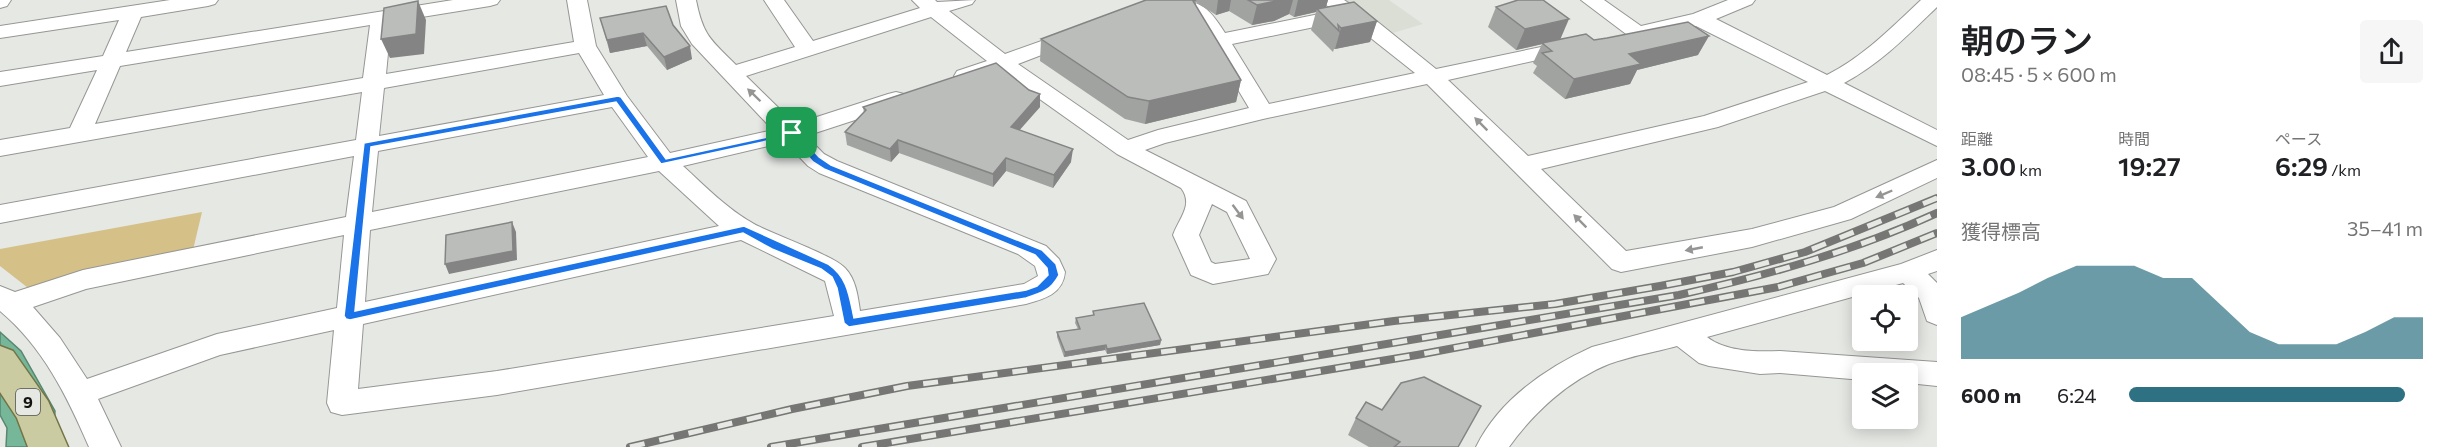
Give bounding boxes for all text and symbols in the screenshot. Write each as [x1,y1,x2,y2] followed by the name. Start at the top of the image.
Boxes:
[1961,19,2093,60] text: 朝のラン
[2360,20,2423,83] button: share
[1961,62,2117,86] text: 08:45 · 5 × 600 m
[747,88,761,102] one-way arrow
[766,107,817,158] pin
[775,116,808,149] icon: arrive
[1475,118,1489,132] one-way arrow
[1961,129,1993,148] text: 距離
[2118,129,2150,148] text: 時間
[2275,129,2322,148] text: ペース
[1961,150,2016,181] text: 3.00
[2118,150,2181,181] text: 19:27
[2275,150,2328,181] text: 6:29
[2016,160,2042,179] text: km
[2328,160,2361,179] text: /km
[1875,189,1893,199] one-way arrow
[1232,204,1245,220] one-way arrow
[1573,214,1587,228] one-way arrow
[2347,216,2423,240] text: 35–41 m
[1961,219,2041,243] text: 獲得標高
[1685,244,1704,253] one-way arrow
[1852,285,1918,429] map controls
[1852,285,1918,351] button: locate
[1852,363,1918,429] button: layers
[1961,383,2021,407] text: 600 m
[2057,383,2097,407] text: 6:24
[16,389,40,415] road number: 9

